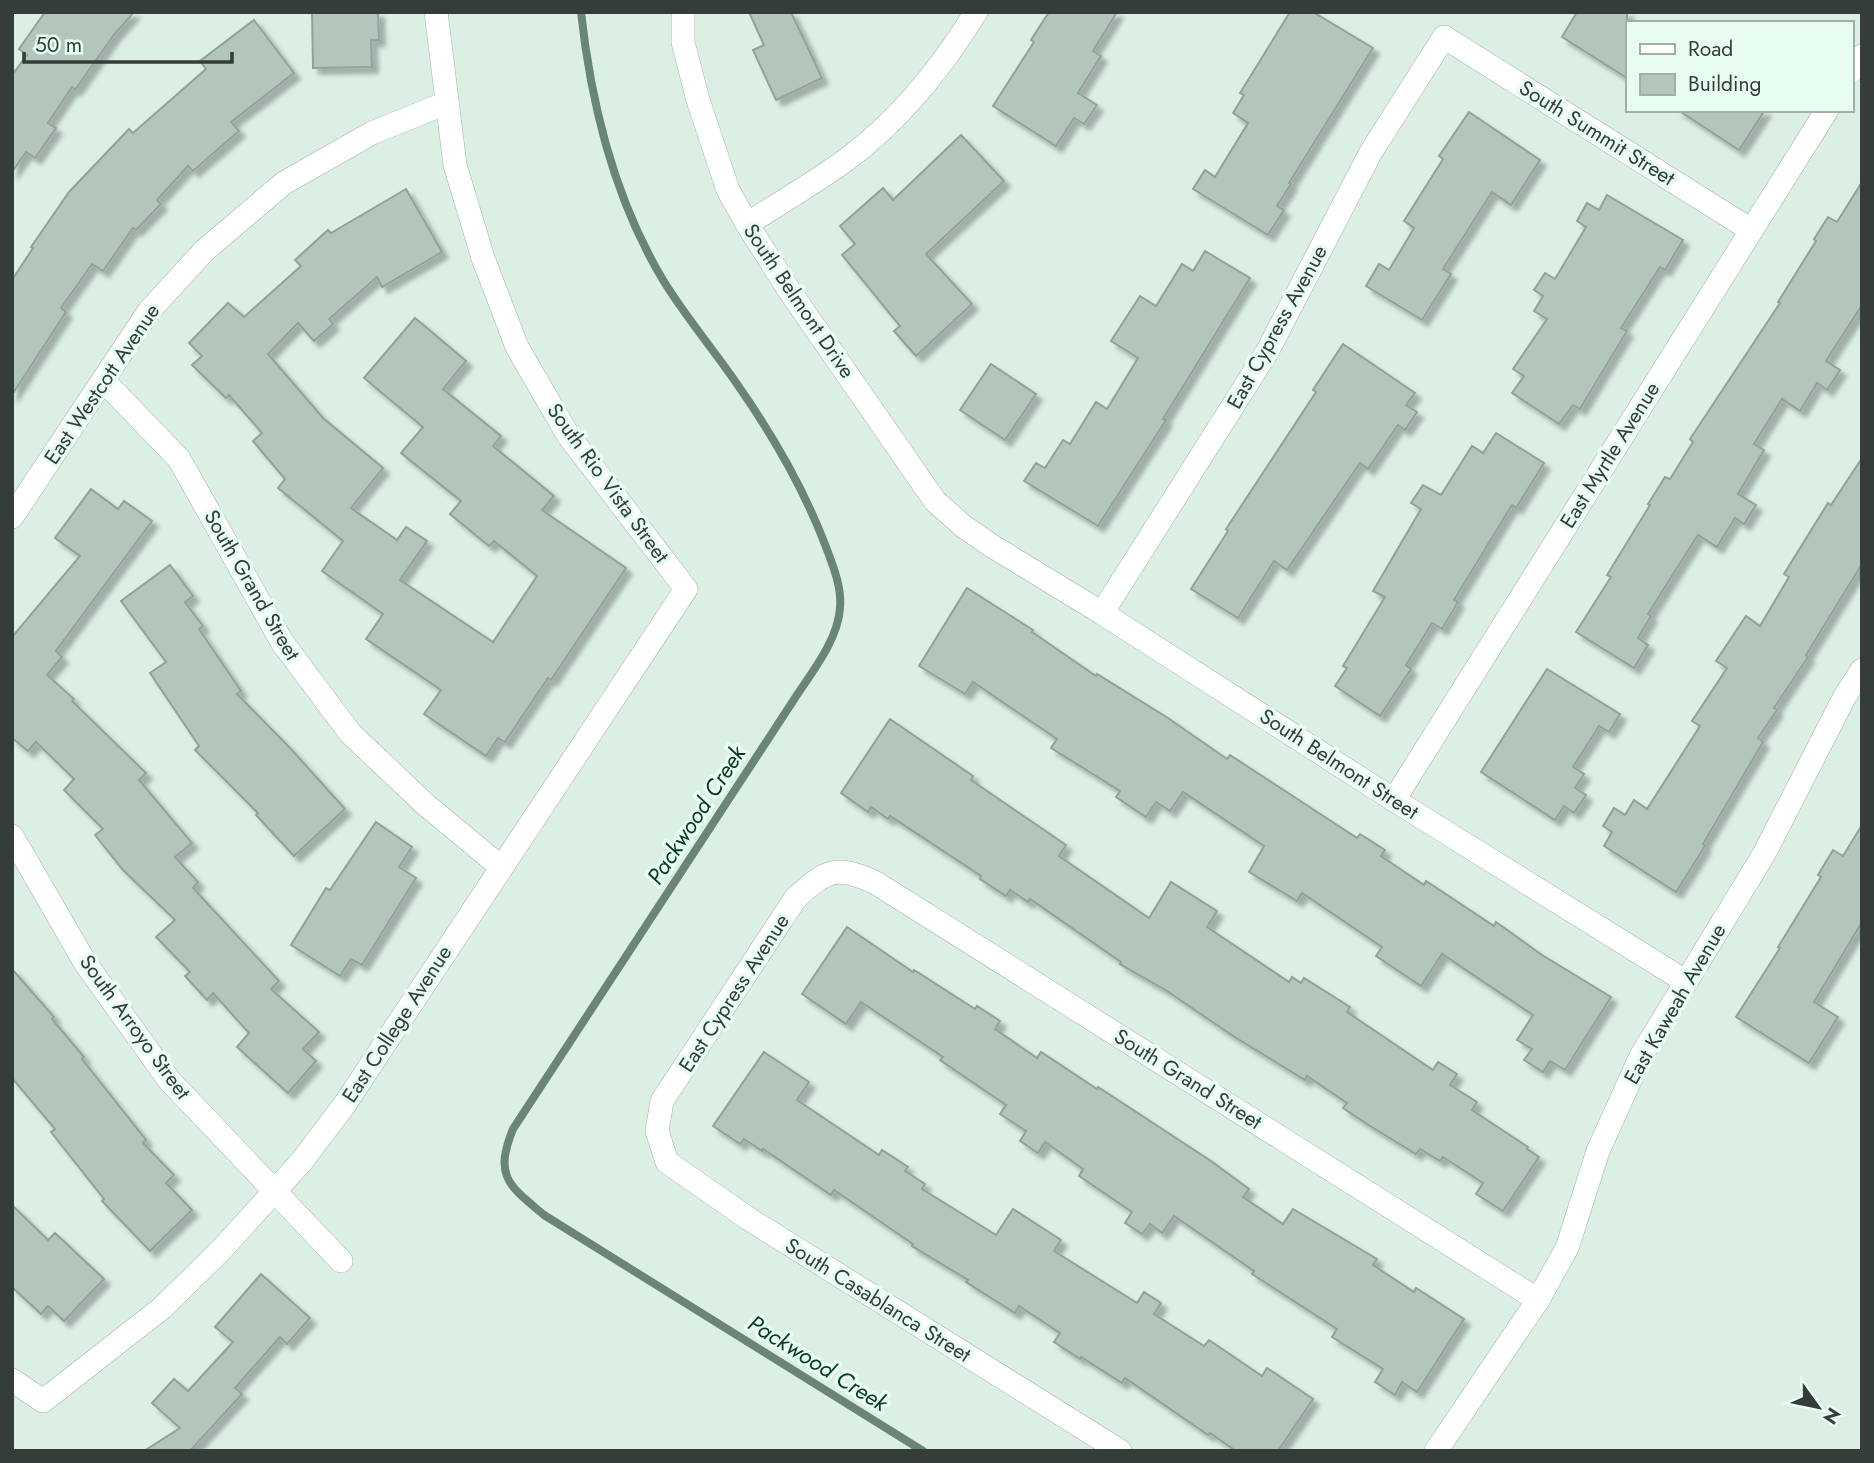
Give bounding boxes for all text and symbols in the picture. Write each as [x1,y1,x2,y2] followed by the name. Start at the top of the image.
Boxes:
[24,21,233,65] scale bar
[1626,21,1853,112] legend
[35,30,82,60] text: 50 m
[1688,34,1733,64] text: Road
[1688,69,1761,99] text: Building
[1513,73,1681,193] street label: South Summit Street
[736,218,862,384] street label: South Belmont Drive
[1219,239,1335,414] street label: East Cypress Avenue
[37,297,167,470] street label: East Westcott Avenue
[1553,376,1667,534] street label: East Myrtle Avenue
[540,397,676,569] street label: South Rio Vista Street
[197,504,307,666] street label: South Grand Street
[1254,701,1424,827] street label: South Belmont Street
[638,738,754,891] water label: Packwood Creek
[671,908,797,1078] street label: East Cypress Avenue
[1617,918,1733,1090] street label: East Kaweah Avenue
[335,939,459,1109] street label: East College Avenue
[72,949,198,1105] street label: South Arroyo Street
[1108,1021,1268,1137] street label: South Grand Street
[779,1231,977,1369] street label: South Casablanca Street
[741,1306,896,1420] water label: Packwood Creek
[1783,1372,1853,1442] north arrow
[1816,1402,1847,1430] text: N

